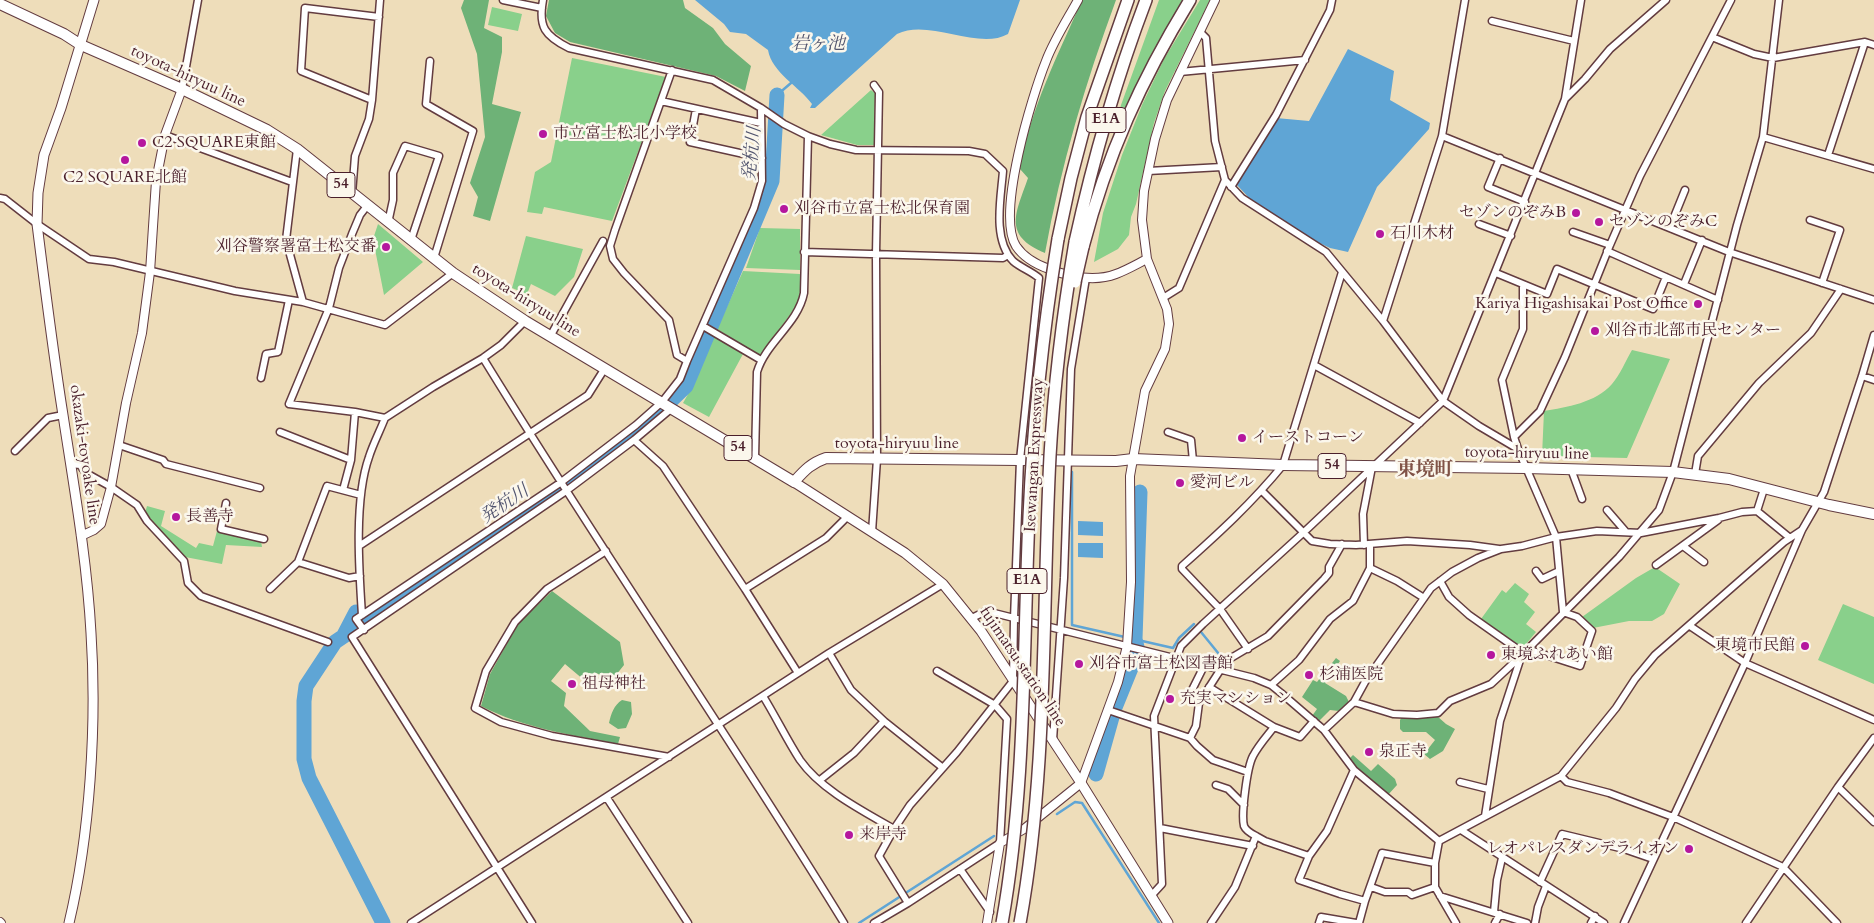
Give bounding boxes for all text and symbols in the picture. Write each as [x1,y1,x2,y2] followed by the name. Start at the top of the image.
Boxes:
[791,34,845,56] water label: 岩ヶ池
[128,42,248,112] street label: toyota-hiryuu line
[1086,108,1126,132] road number: E1A
[553,124,697,144] place label: 市立富士松北小学校
[739,126,767,182] water label: 発杭川
[537,128,549,140] marker: 市立富士松北小学校
[152,133,276,153] place label: C2 SQUARE東館
[136,137,148,149] marker: C2 SQUARE東館
[119,154,131,166] marker: C2 SQUARE北館
[63,168,187,188] place label: C2 SQUARE北館
[327,172,355,198] road number: 54
[794,199,970,219] place label: 刈谷市立富士松北保育園
[778,203,790,215] marker: 刈谷市立富士松北保育園
[1459,203,1566,223] place label: セゾンのぞみB
[1570,207,1582,219] marker: セゾンのぞみB
[1609,212,1717,232] place label: セゾンのぞみC
[1593,216,1605,228] marker: セゾンのぞみC
[1390,224,1454,244] place label: 石川木材
[1374,228,1386,240] marker: 石川木材
[216,237,376,257] place label: 刈谷警察署富士松交番
[380,241,392,253] marker: 刈谷警察署富士松交番
[468,260,584,342] street label: toyota-hiryuu line
[1475,294,1688,314] place label: Kariya Higashisakai Post Office
[1692,298,1704,310] marker: Kariya Higashisakai Post Office
[1605,321,1781,341] place label: 刈谷市北部市民センター
[1589,325,1601,337] marker: 刈谷市北部市民センター
[1021,377,1049,533] street label: Isewangan Expressway
[65,384,103,526] street label: okazaki-toyoake line
[1252,428,1364,448] place label: イーストコーン
[1236,432,1248,444] marker: イーストコーン
[835,434,959,454] street label: toyota-hiryuu line
[724,436,752,460] road number: 54
[1465,443,1589,465] street label: toyota-hiryuu line
[1318,454,1346,478] road number: 54
[1397,460,1453,482] district label: 東境町
[1190,473,1254,493] place label: 愛河ビル
[1174,477,1186,489] marker: 愛河ビル
[477,481,533,529] water label: 発杭川
[186,507,234,527] place label: 長善寺
[170,511,182,523] marker: 長善寺
[1007,568,1047,594] road number: E1A
[975,603,1069,731] street label: fujimatsu station line
[1715,636,1795,656] place label: 東境市民館
[1799,640,1811,652] marker: 東境市民館
[1501,645,1613,665] place label: 東境ふれあい館
[1485,649,1497,661] marker: 東境ふれあい館
[1089,654,1233,674] place label: 刈谷市富士松図書館
[1073,658,1085,670] marker: 刈谷市富士松図書館
[1319,665,1383,685] place label: 杉浦医院
[1303,669,1315,681] marker: 杉浦医院
[582,674,646,694] place label: 祖母神社
[566,678,578,690] marker: 祖母神社
[1180,689,1292,709] place label: 充実マンション
[1164,693,1176,705] marker: 充実マンション
[1379,742,1427,762] place label: 泉正寺
[1363,746,1375,758] marker: 泉正寺
[859,825,907,845] place label: 来岸寺
[843,829,855,841] marker: 来岸寺
[1487,839,1679,859] place label: レオパレスダンデライオン
[1683,843,1695,855] marker: レオパレスダンデライオン

